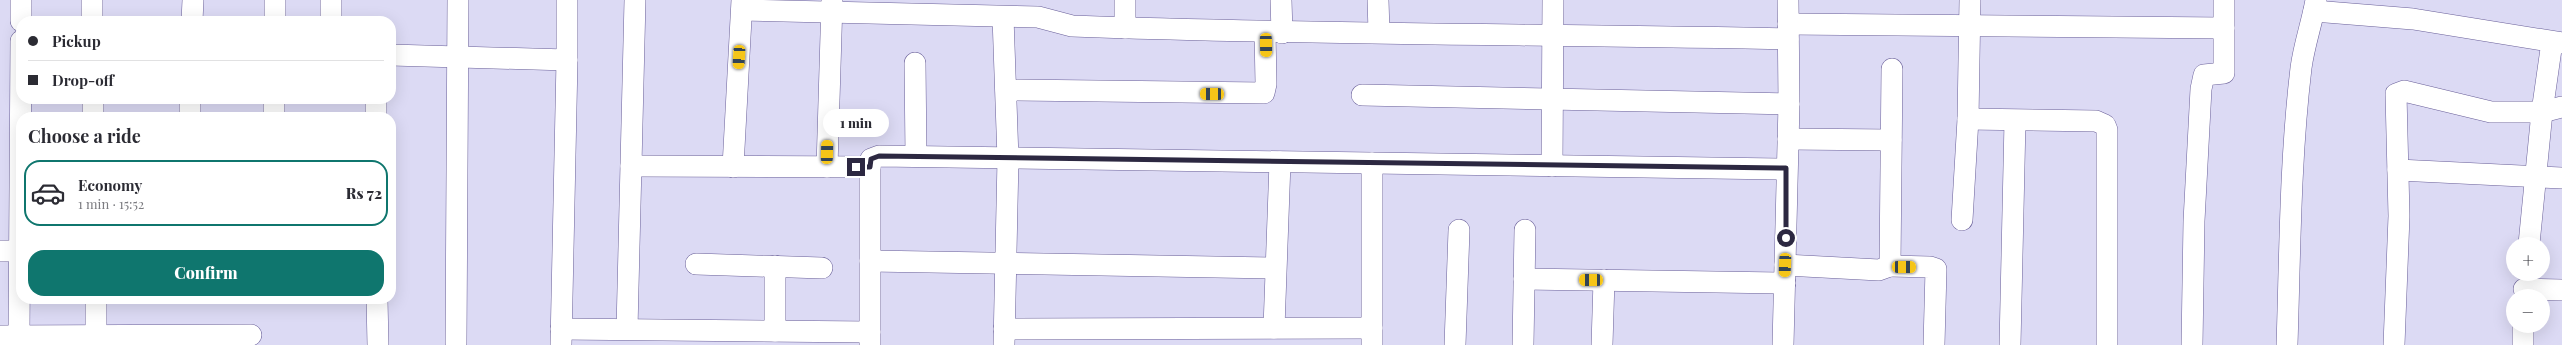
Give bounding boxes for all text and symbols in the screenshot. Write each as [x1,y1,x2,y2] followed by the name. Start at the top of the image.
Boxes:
[52,31,101,51] text: Pickup
[1260,33,1272,57] car
[732,45,746,69] car
[52,70,114,90] text: Drop-off
[1200,88,1224,100] car
[823,109,889,137] callout: 1 min
[840,114,872,131] text: 1 min
[28,124,141,148] text: Choose a ride
[821,140,833,164] car
[847,158,865,176] route end
[30,175,66,211] icon: car
[78,175,142,195] text: Economy
[346,183,382,203] text: Rs 72
[78,195,144,212] text: 1 min · 15:52
[1777,229,1795,247] route start
[2506,237,2550,333] map controls
[2506,237,2550,281] button: +
[28,250,384,296] button: Confirm
[1779,253,1791,277] car
[1892,261,1916,273] car
[1579,274,1603,286] car
[2506,289,2550,333] button: −

